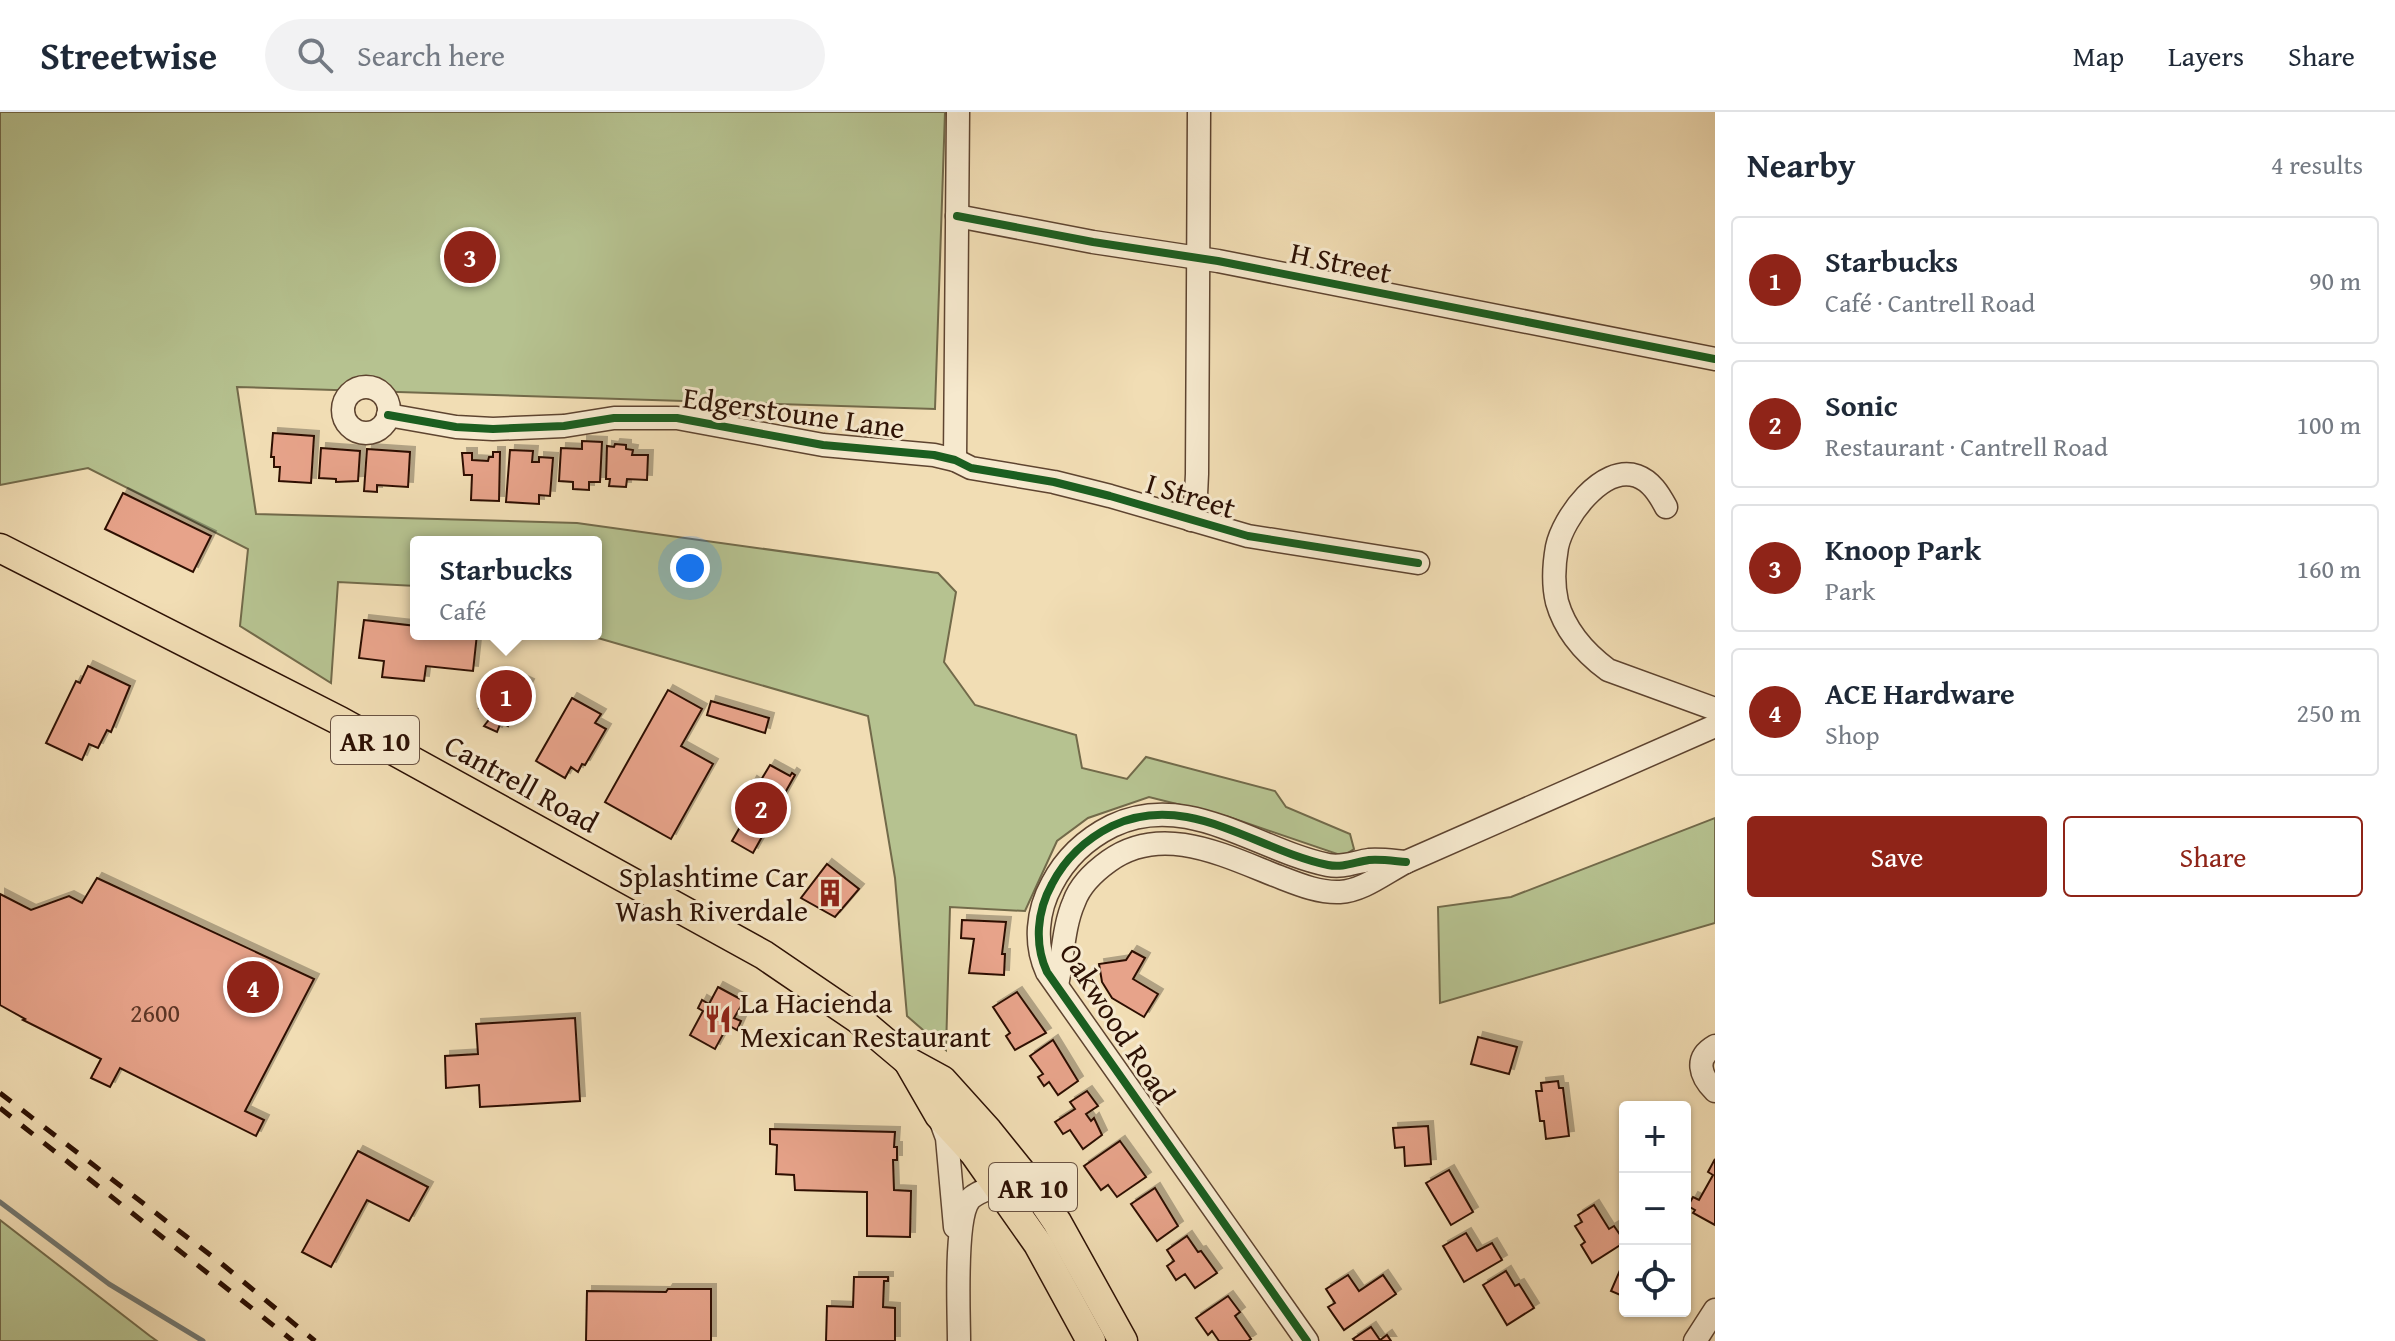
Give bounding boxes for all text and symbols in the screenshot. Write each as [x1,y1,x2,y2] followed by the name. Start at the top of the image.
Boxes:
[265,19,825,91] search box
[40,27,217,83] text: Streetwise
[293,33,337,77] icon: search
[357,33,505,77] text: Search here
[2073,35,2124,76] text: Map
[2168,35,2244,76] text: Layers
[2288,35,2355,76] text: Share
[1747,140,1856,189] text: Nearby
[2271,145,2363,184] text: 4 results
[444,227,496,287] pin: 3
[1286,230,1396,294] street label: H Street
[1825,239,1958,283] text: Starbucks
[1768,261,1782,300] text: 1
[2309,261,2361,300] text: 90 m
[1825,283,2035,322] text: Café · Cantrell Road
[680,375,908,449] street label: Edgerstoune Lane
[1825,383,1898,427] text: Sonic
[1768,405,1782,444] text: 2
[2296,405,2361,444] text: 100 m
[1825,427,2108,466] text: Restaurant · Cantrell Road
[1141,461,1242,530] street label: I Street
[1825,527,1981,571] text: Knoop Park
[410,536,602,640] popup
[439,547,573,591] text: Starbucks
[670,548,710,588] your location
[1768,549,1782,588] text: 3
[2296,549,2361,588] text: 160 m
[1825,571,1875,610] text: Park
[439,591,486,630] text: Café
[480,666,532,726] pin: 1
[1825,671,2015,715] text: ACE Hardware
[1768,693,1782,732] text: 4
[2296,693,2361,732] text: 250 m
[1825,715,1880,754] text: Shop
[331,716,419,764] road number: AR 10
[437,723,607,843] street label: Cantrell Road
[735,778,787,838] pin: 2
[1747,816,2047,897] button: Save
[2063,816,2363,897] button: Share
[615,854,808,932] place label: Splashtime Car Wash Riverdale
[815,878,845,908] building icon: Splashtime Car Wash Riverdale
[1049,934,1187,1112] street label: Oakwood Road
[227,957,279,1017] pin: 4
[740,980,991,1058] place label: La Hacienda Mexican Restaurant
[130,993,180,1032] house number: 2600
[703,1004,733,1034] restaurant icon: La Hacienda Mexican Restaurant
[1619,1101,1691,1317] map controls
[1619,1101,1691,1173] button: +
[989,1163,1077,1211] road number: AR 10
[1619,1173,1691,1245] button: −
[1619,1245,1691,1317] button: locate

